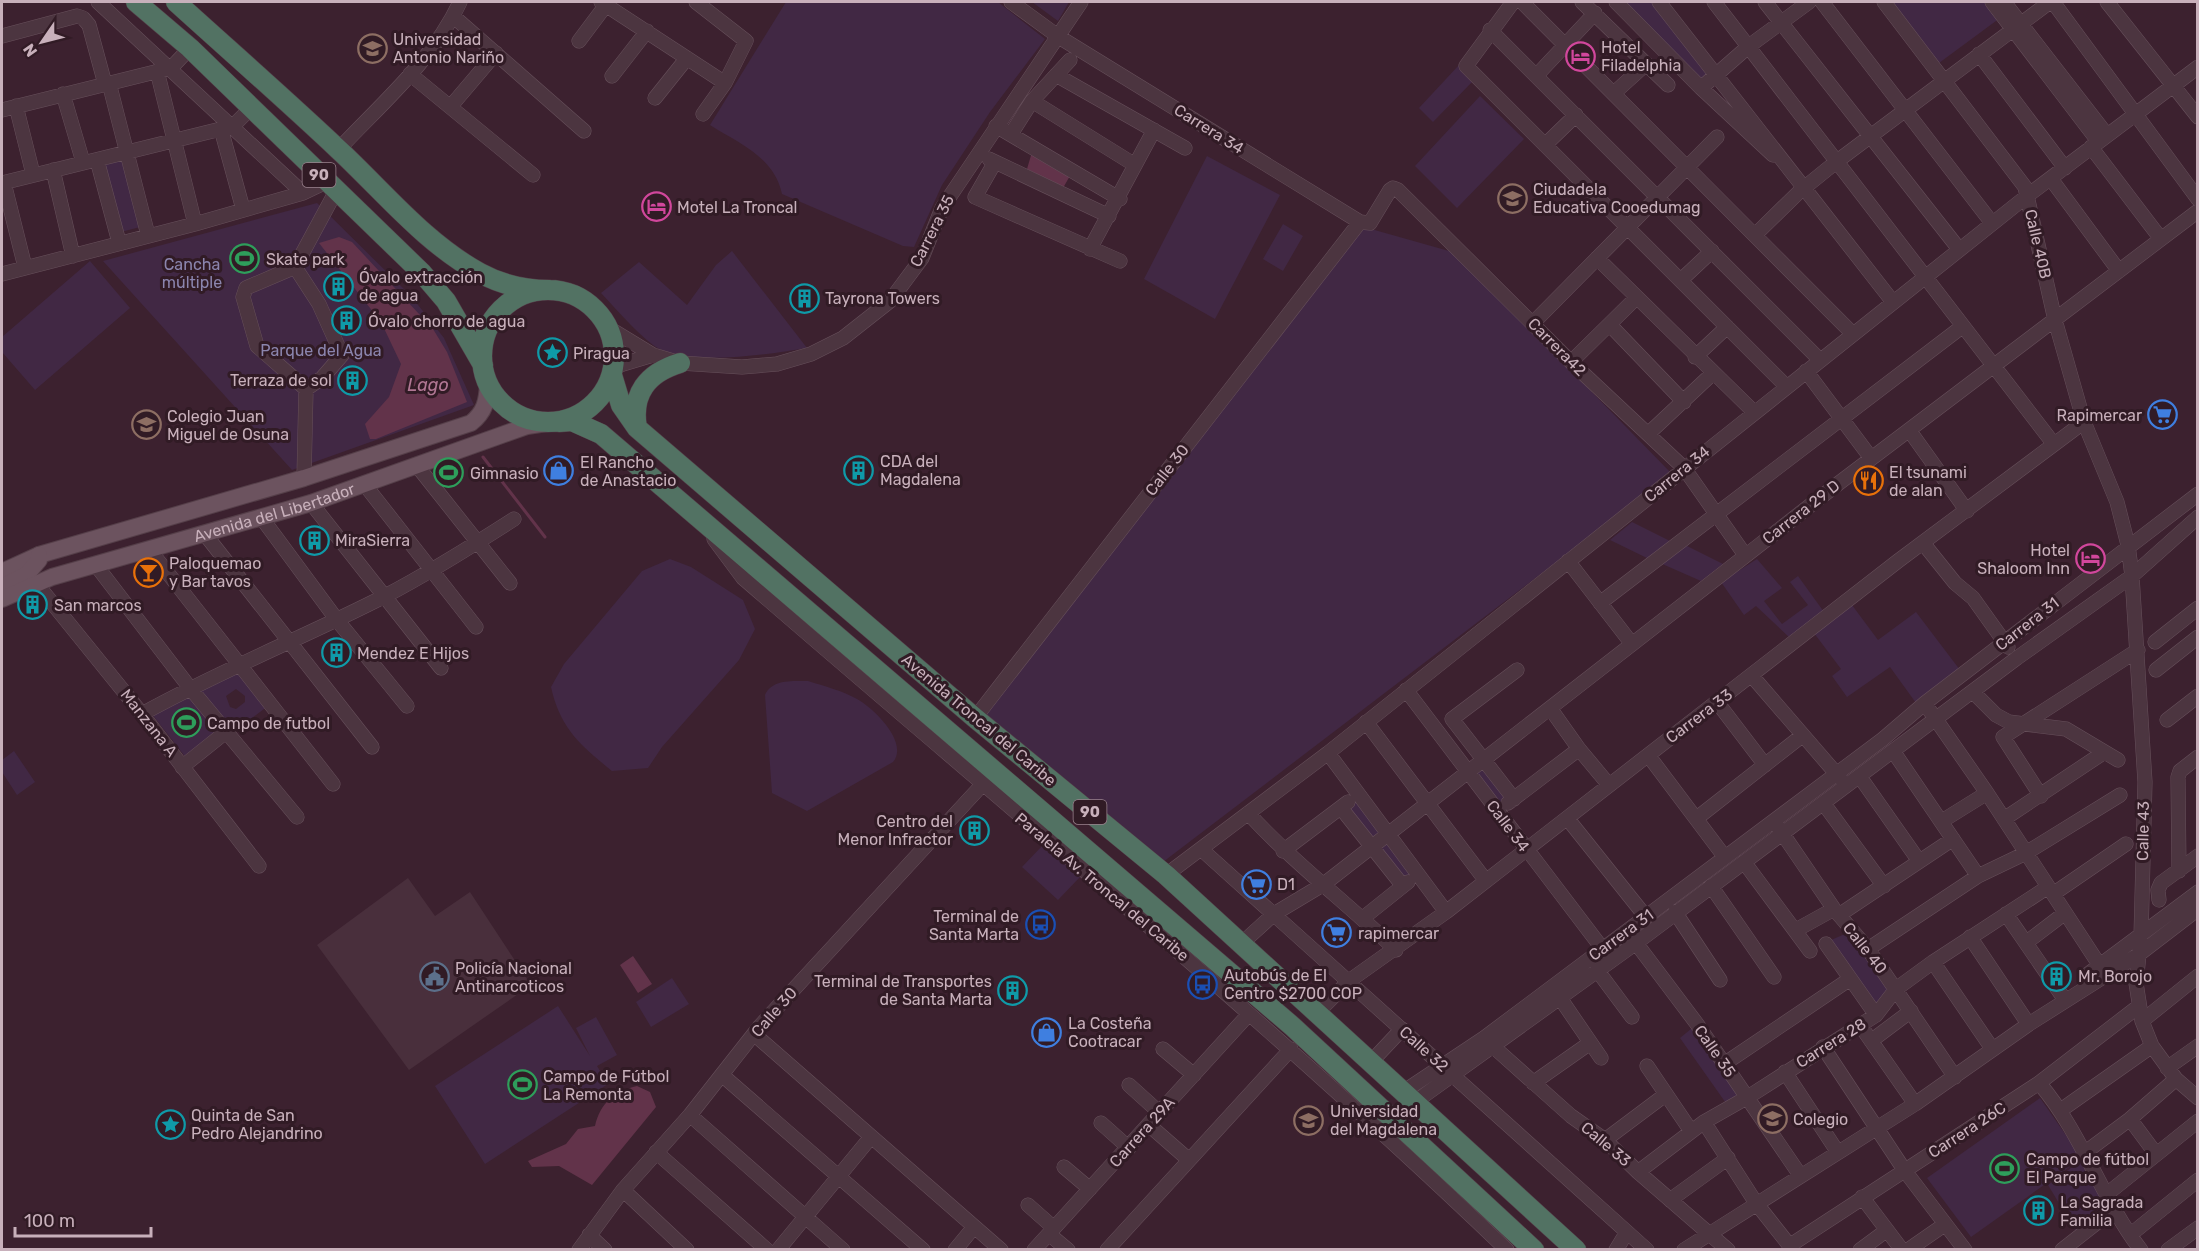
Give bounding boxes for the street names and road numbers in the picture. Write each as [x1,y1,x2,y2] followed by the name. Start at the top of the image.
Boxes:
[1171,100,1247,158] street label: Carrera 34
[302,163,336,187] road number: 90
[906,192,958,270] street label: Carrera 35
[2021,207,2055,281] street label: Calle 40B
[1524,314,1590,380] street label: Carrera42
[1141,441,1193,499] street label: Calle 30
[1640,442,1714,506] street label: Carrera 34
[1759,476,1843,548] street label: Carrera 29 D
[191,479,357,546] street label: Avenida del Libertador
[1991,593,2063,655] street label: Carrera 31
[898,650,1060,790] street label: Avenida Troncal del Caribe
[117,685,182,761] street label: Manzana A
[1662,685,1736,747] street label: Carrera 33
[1482,796,1534,856] street label: Calle 34
[1074,800,1106,824] road number: 90
[2133,801,2153,861] street label: Calle 43
[1011,809,1193,965] street label: Paralela Av. Troncal del Caribe
[1585,905,1657,965] street label: Carrera 31
[1839,918,1891,978] street label: Calle 40
[747,983,801,1041] street label: Calle 30
[1793,1014,1869,1072] street label: Carrera 28
[1690,1021,1740,1081] street label: Calle 35
[1396,1022,1452,1076] street label: Calle 32
[1105,1093,1179,1171] street label: Carrera 29A
[1925,1098,2009,1162] street label: Carrera 26C
[1577,1118,1635,1170] street label: Calle 33

